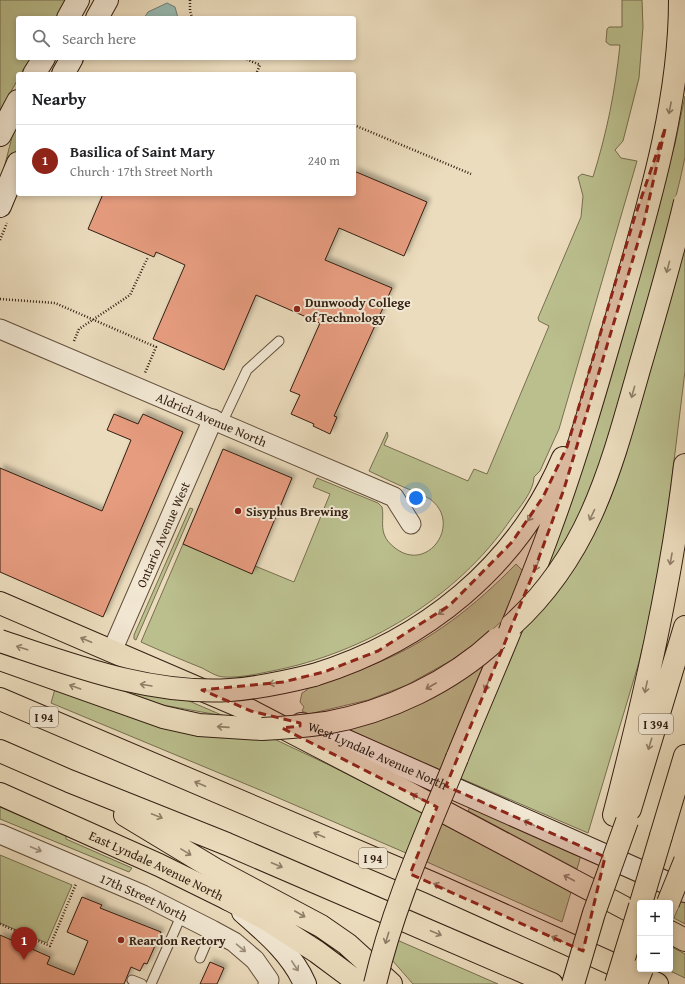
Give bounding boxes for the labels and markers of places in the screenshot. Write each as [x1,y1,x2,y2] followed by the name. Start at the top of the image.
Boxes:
[305,293,411,327] place label: Dunwoody College of Technology
[292,304,302,314] marker: Dunwoody College of Technology
[246,502,348,521] place label: Sisyphus Brewing
[233,506,243,516] marker: Sisyphus Brewing
[11,927,37,960] pin: 1
[129,931,226,950] place label: Reardon Rectory
[116,935,126,945] marker: Reardon Rectory

